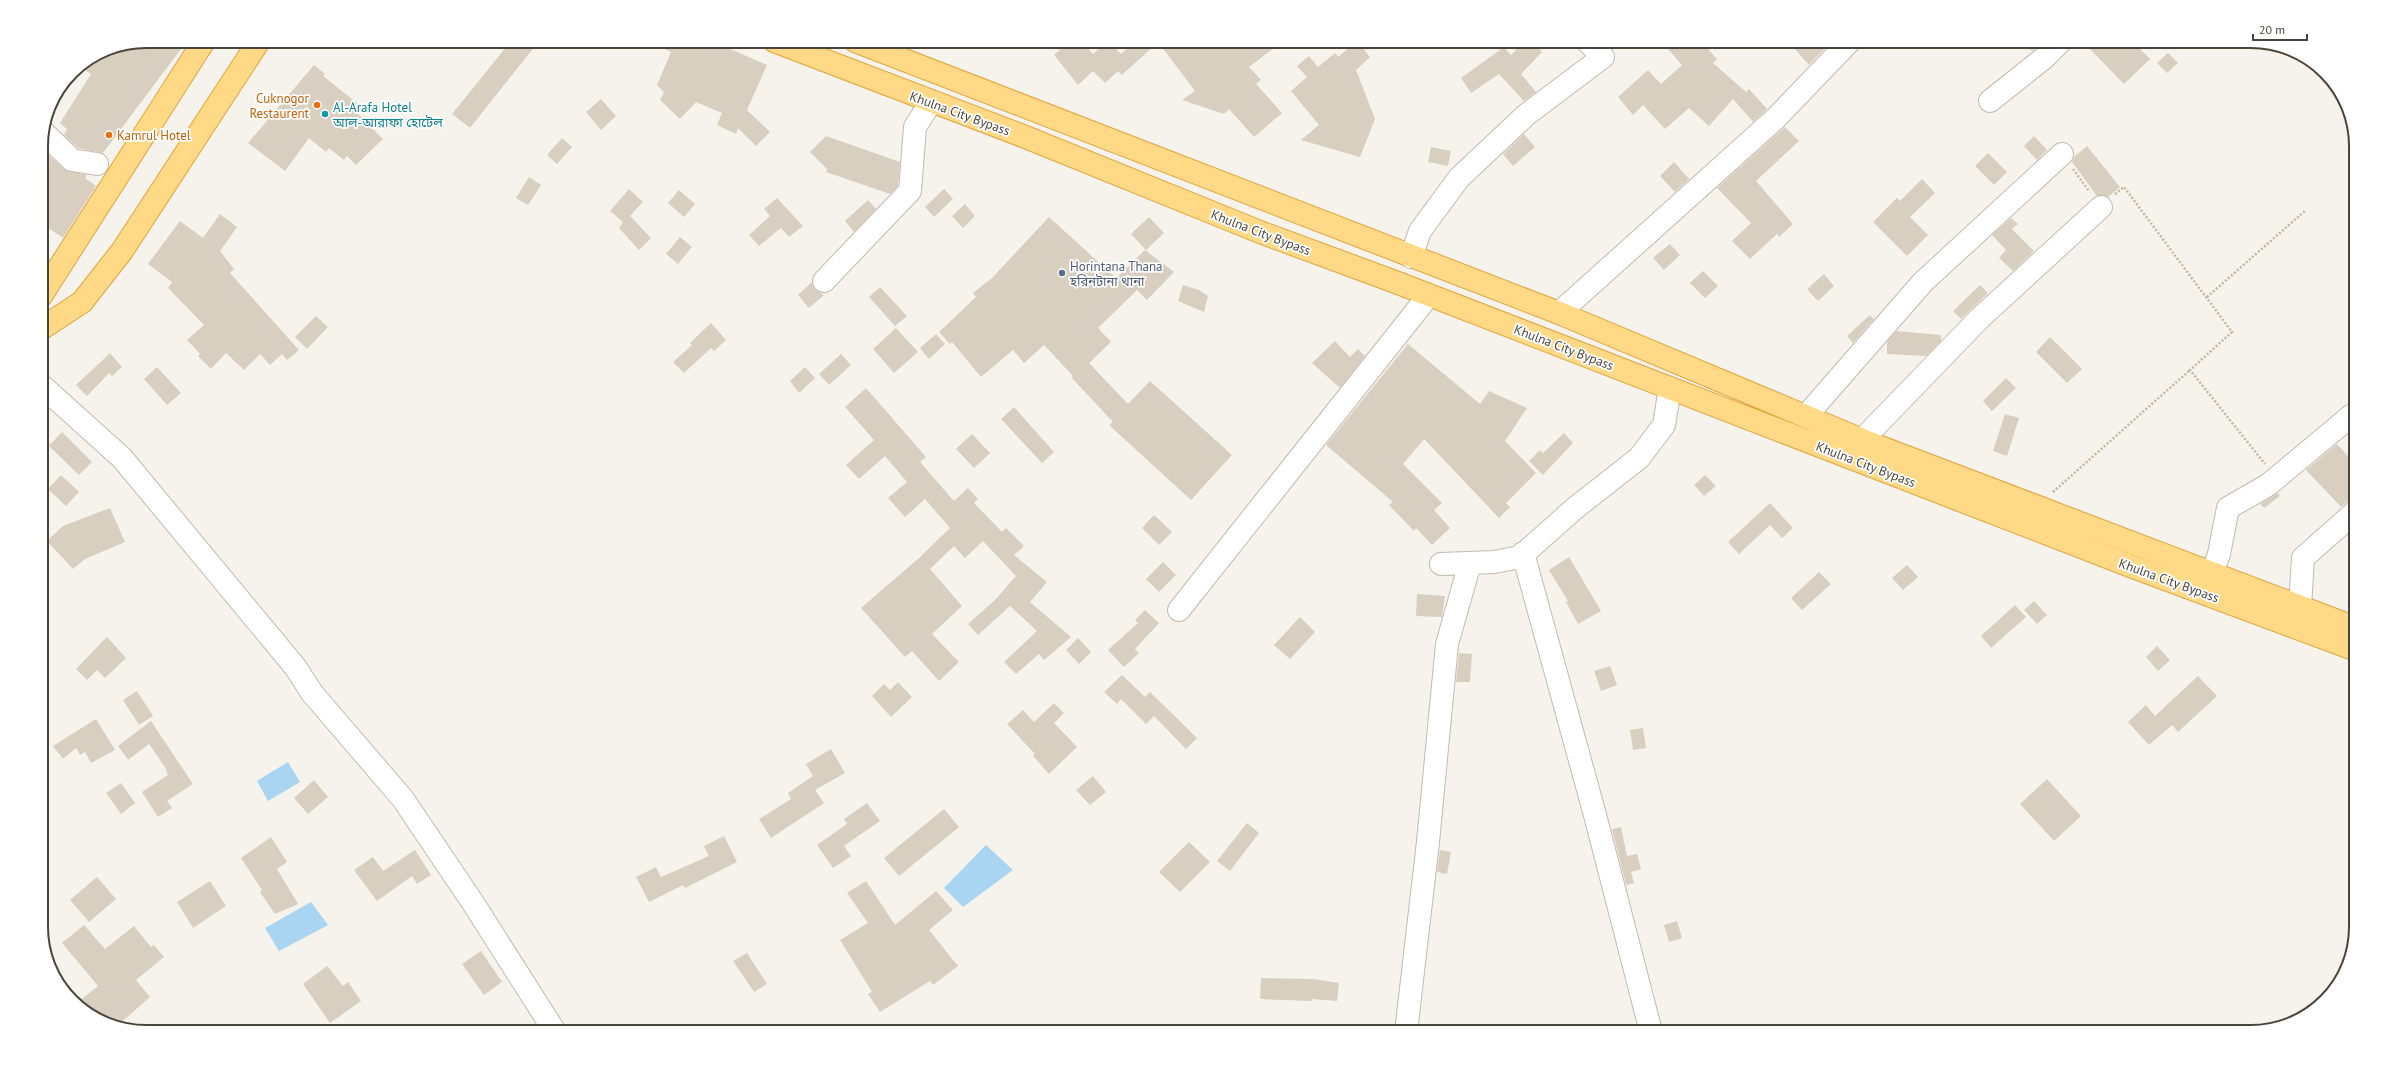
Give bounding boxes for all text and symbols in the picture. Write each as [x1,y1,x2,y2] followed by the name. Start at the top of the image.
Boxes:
[2253,16,2307,42] scale bar
[2259,22,2285,37] text: 20 m
[907,87,1012,139] street label: Khulna City Bypass
[249,90,310,122] place label: Cuknogor Restaurent
[332,99,443,131] place label: Al-Arafa Hotel আল-আরাফা হোটেল
[312,100,322,110] marker: Cuknogor Restaurent
[320,109,330,119] marker: Al-Arafa Hotel আল-আরাফা হোটেল
[117,127,191,144] place label: Kamrul Hotel
[104,130,114,140] marker: Kamrul Hotel
[1209,206,1313,259] street label: Khulna City Bypass
[1069,258,1163,290] place label: Horintana Thana হরিনটানা থানা
[1057,268,1067,278] marker: Horintana Thana হরিনটানা থানা
[1512,321,1616,374] street label: Khulna City Bypass
[1814,438,1918,491] street label: Khulna City Bypass
[2116,554,2221,606] street label: Khulna City Bypass

